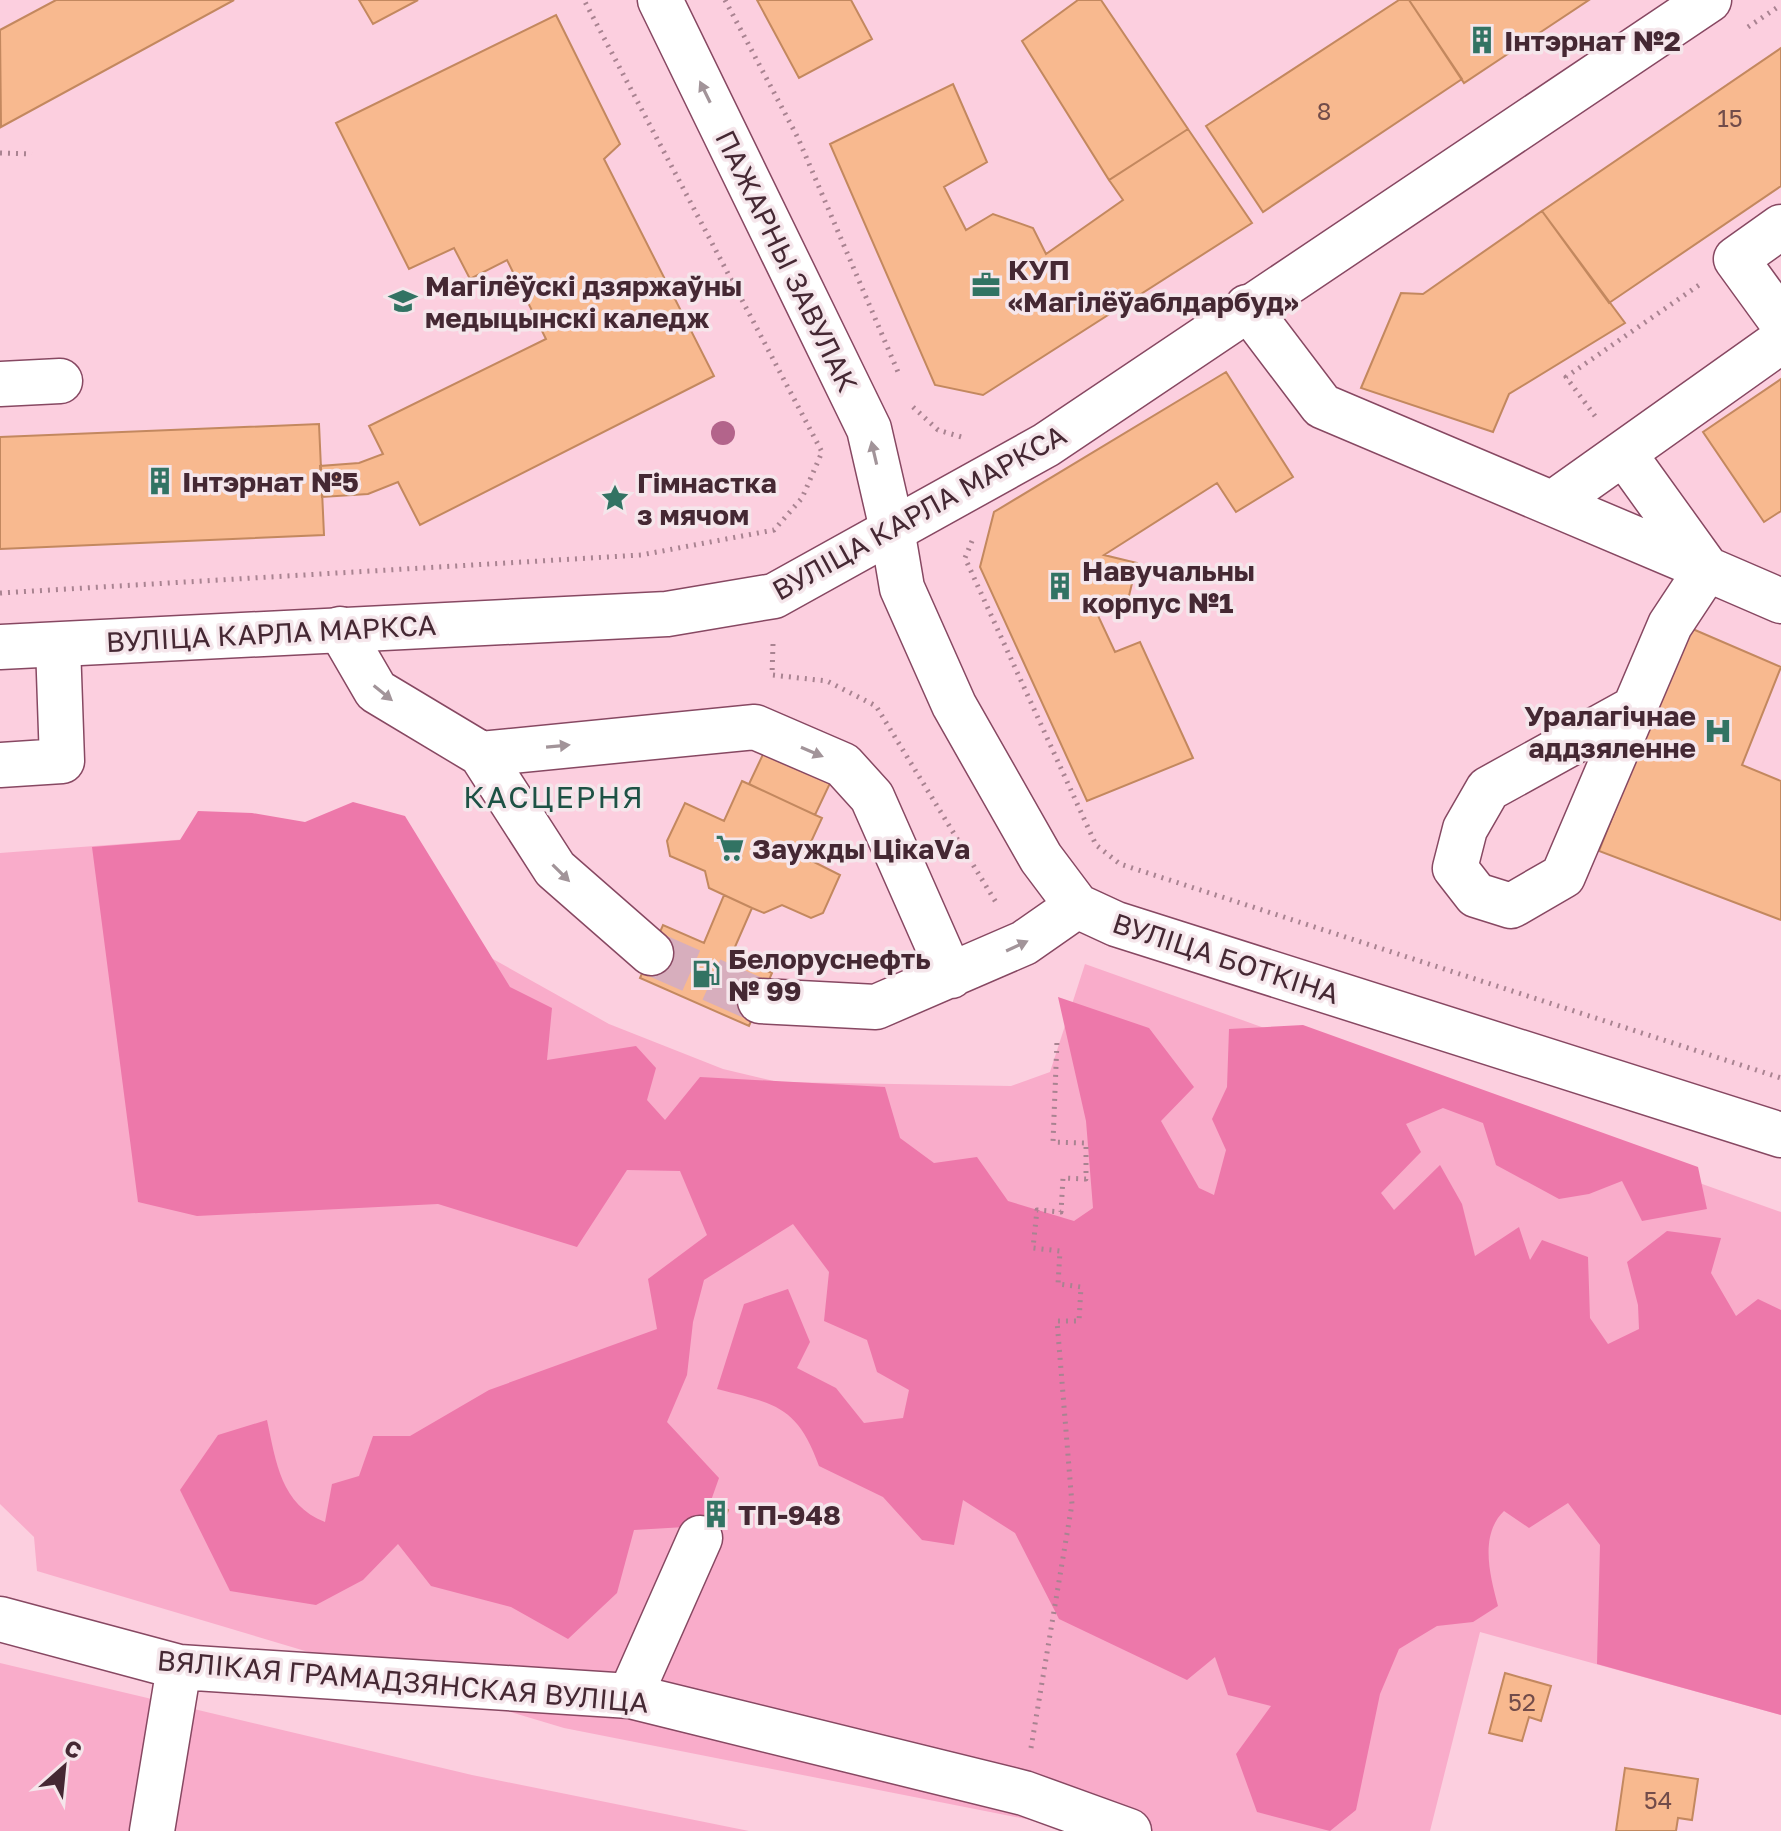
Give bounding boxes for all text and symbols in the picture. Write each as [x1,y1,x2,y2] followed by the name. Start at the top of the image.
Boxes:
[1504,24,1681,57] place label: Інтэрнат №2
[1467,25,1497,55] building icon: Інтэрнат №2
[698,80,712,103] one-way arrow
[1317,96,1331,125] house number: 8
[1717,103,1743,132] house number: 15
[709,125,865,397] street label: ПАЖАРНЫ ЗАВУЛАК
[1008,253,1299,318] place label: КУП «Магілёўаблдарбуд»
[425,269,742,334] place label: Магілёўскі дзяржаўны медыцынскі каледж
[971,270,1001,300] office icon: КУП «Магілёўаблдарбуд»
[388,286,418,316] school or university icon: Магілёўскі дзяржаўны медыцынскі каледж
[766,417,1072,607] street label: ВУЛІЦА КАРЛА МАРКСА
[868,441,880,466] one-way arrow
[182,465,359,498] place label: Інтэрнат №5
[145,466,175,496] building icon: Інтэрнат №5
[637,466,777,531] place label: Гімнастка з мячом
[600,483,630,513] place icon: Гімнастка з мячом
[1082,554,1255,619] place label: Навучальны корпус №1
[1045,571,1075,601] building icon: Навучальны корпус №1
[105,608,437,658] street label: ВУЛІЦА КАРЛА МАРКСА
[373,684,393,700] one-way arrow
[1524,699,1696,764] place label: Уралагічнае аддзяленне
[1703,716,1733,746] hospital icon: Уралагічнае аддзяленне
[546,740,571,753] one-way arrow
[800,745,824,758] one-way arrow
[463,779,645,815] district label: КАСЦЕРНЯ
[752,832,970,865] place label: Заужды ЦікаVа
[715,833,745,863] supermarket icon: Заужды ЦікаVа
[551,864,570,882] one-way arrow
[1109,906,1344,1010] street label: ВУЛІЦА БОТКІНА
[1005,939,1029,953] one-way arrow
[728,942,931,1007] place label: Белоруснефть № 99
[691,959,721,989] fuel station icon: Белоруснефть № 99
[738,1498,841,1531] place label: ТП-948
[701,1499,731,1529] building icon: ТП-948
[156,1643,650,1719] street label: ВЯЛІКАЯ ГРАМАДЗЯНСКАЯ ВУЛІЦА
[1508,1687,1536,1716] house number: 52
[24,1727,104,1807] north arrow
[60,1733,86,1764] text: С
[1644,1785,1672,1814] house number: 54

